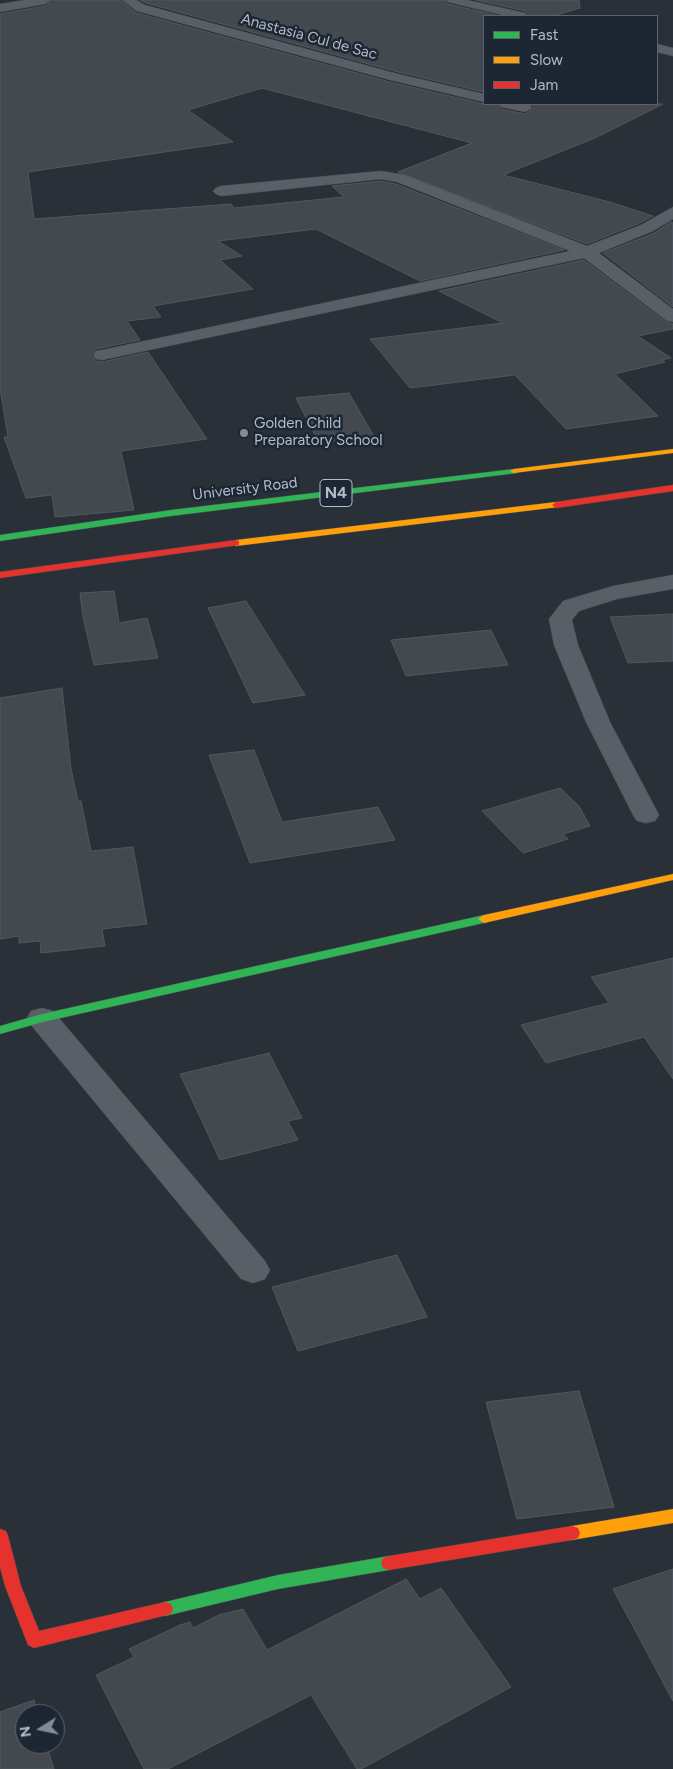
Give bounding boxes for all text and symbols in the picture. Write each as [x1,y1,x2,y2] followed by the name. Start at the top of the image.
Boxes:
[239,10,379,64] street label: Anastasia Cul de Sac
[483,15,658,105] legend
[530,26,558,44] text: Fast
[530,51,563,69] text: Slow
[530,76,558,94] text: Jam
[254,415,383,450] place label: Golden Child Preparatory School
[238,427,250,439] marker: Golden Child Preparatory School
[191,474,299,504] street label: University Road
[320,479,352,506] road number: N4
[15,1704,65,1754] north arrow
[16,1725,35,1738] text: N

